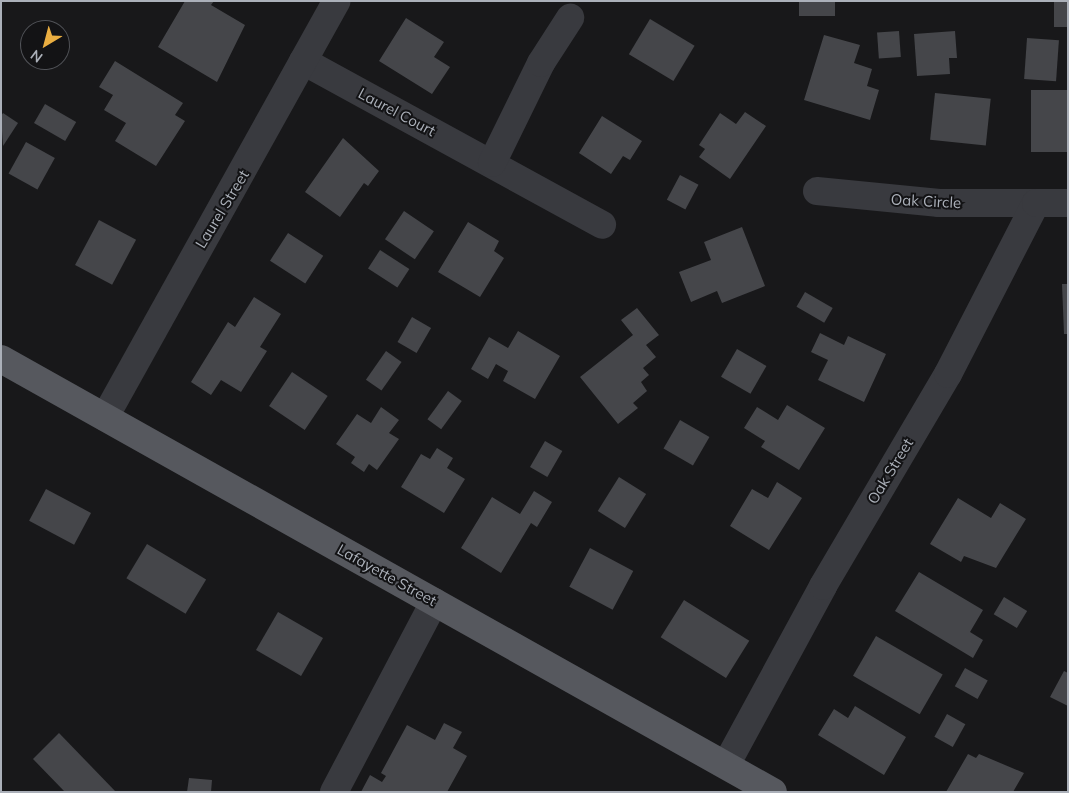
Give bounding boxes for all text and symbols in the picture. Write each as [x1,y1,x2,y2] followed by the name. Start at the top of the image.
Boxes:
[20,20,70,70] north arrow
[27,46,46,67] text: N
[355,84,439,140] street label: Laurel Court
[192,167,252,251] street label: Laurel Street
[890,190,962,212] street label: Oak Circle
[863,435,917,507] street label: Oak Street
[334,540,440,610] street label: Lafayette Street

